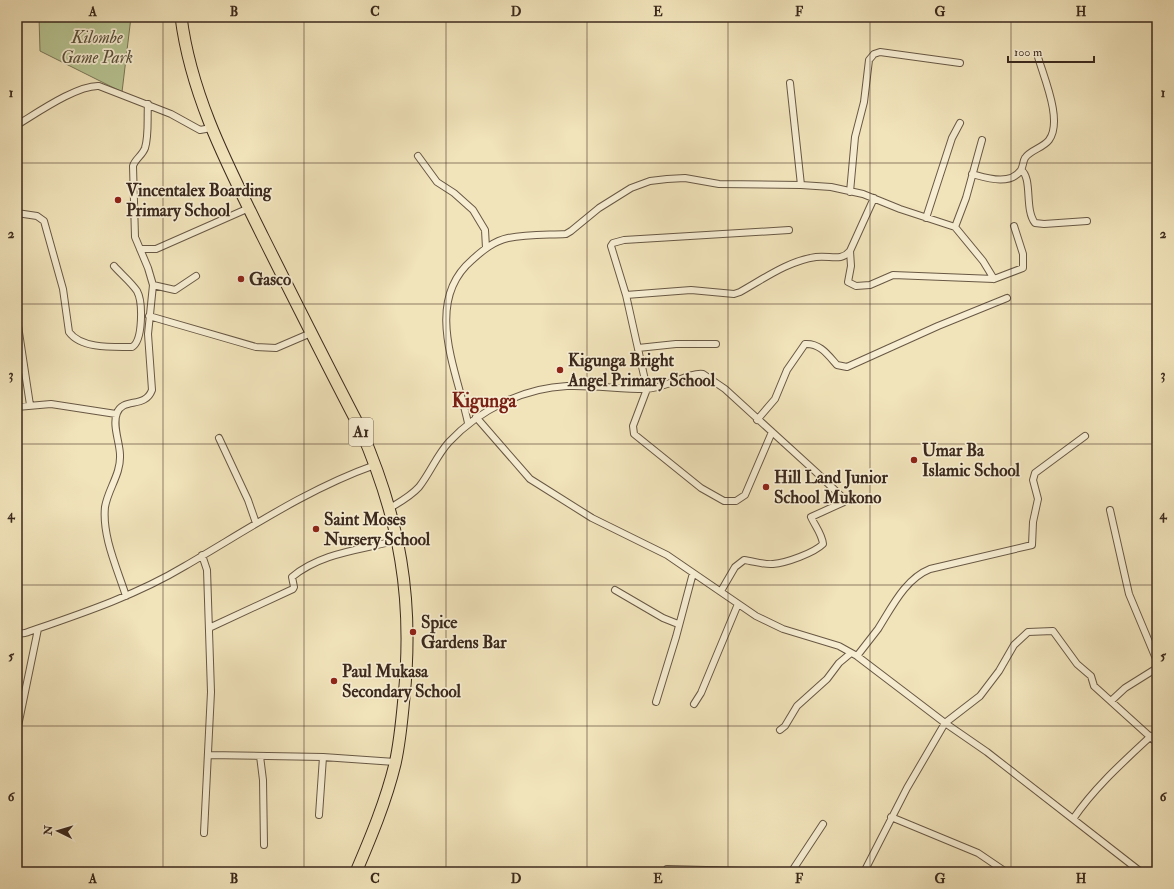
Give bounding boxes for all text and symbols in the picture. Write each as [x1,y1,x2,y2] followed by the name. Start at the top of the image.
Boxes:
[88,4,98,20] text: A
[230,4,238,20] text: B
[370,4,380,20] text: C
[511,4,522,20] text: D
[653,4,663,20] text: E
[795,4,804,20] text: F
[935,4,946,20] text: G
[1076,4,1087,20] text: H
[61,27,133,68] park label: Kilombe Game Park
[1008,38,1094,64] scale bar
[1014,45,1043,60] text: 100 m
[9,85,14,101] text: 1
[1161,85,1166,101] text: 1
[125,180,272,222] place label: Vincentalex Boarding Primary School
[113,195,123,205] marker: Vincentalex Boarding Primary School
[8,226,15,242] text: 2
[1160,226,1167,242] text: 2
[249,269,291,290] place label: Gasco
[236,274,246,284] marker: Gasco
[567,350,716,392] place label: Kigunga Bright Angel Primary School
[555,365,565,375] marker: Kigunga Bright Angel Primary School
[9,367,14,383] text: 3
[1161,367,1166,383] text: 3
[452,389,518,414] district label: Kigunga
[349,418,373,446] road number: A1
[922,440,1021,481] place label: Umar Ba Islamic School
[909,455,919,465] marker: Umar Ba Islamic School
[774,467,888,508] place label: Hill Land Junior School Mukono
[761,482,771,492] marker: Hill Land Junior School Mukono
[6,507,15,523] text: 4
[1158,507,1167,523] text: 4
[323,509,431,551] place label: Saint Moses Nursery School
[311,524,321,534] marker: Saint Moses Nursery School
[421,612,507,653] place label: Spice Gardens Bar
[408,627,418,637] marker: Spice Gardens Bar
[8,648,14,664] text: 5
[1160,648,1166,664] text: 5
[342,661,462,703] place label: Paul Mukasa Secondary School
[329,676,339,686] marker: Paul Mukasa Secondary School
[8,789,16,805] text: 6
[1160,789,1168,805] text: 6
[38,811,78,851] north arrow
[42,824,56,837] text: N
[88,871,98,887] text: A
[230,871,238,887] text: B
[370,871,380,887] text: C
[511,871,522,887] text: D
[653,871,663,887] text: E
[795,871,804,887] text: F
[935,871,946,887] text: G
[1076,871,1087,887] text: H

